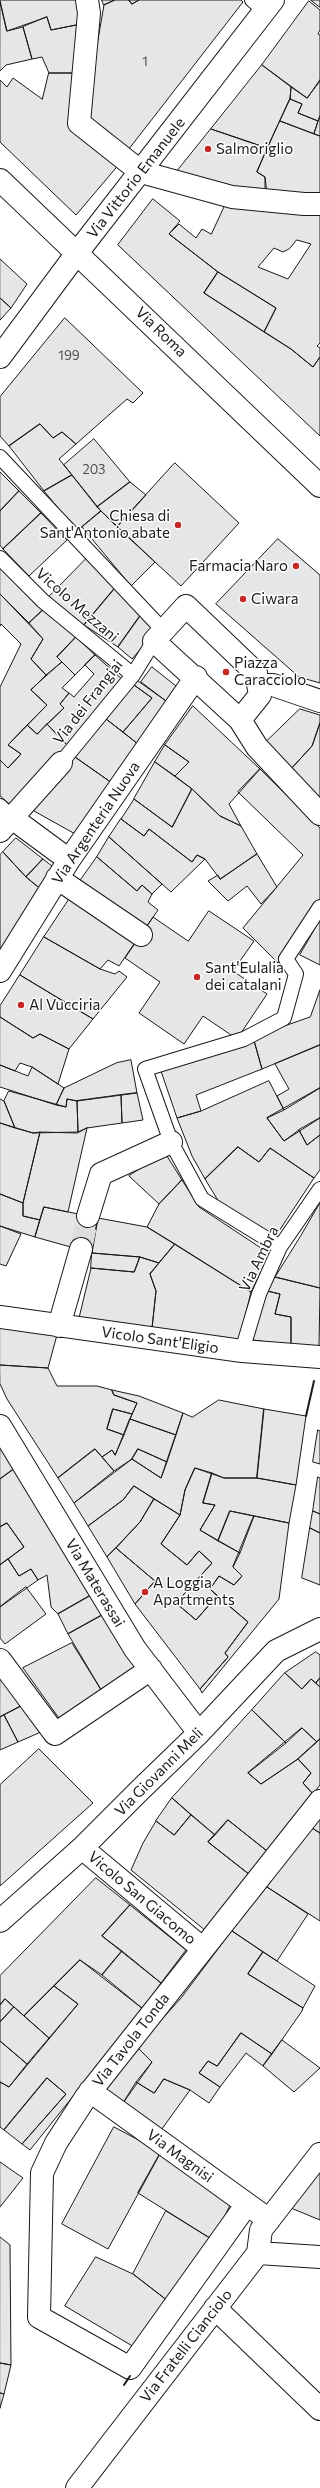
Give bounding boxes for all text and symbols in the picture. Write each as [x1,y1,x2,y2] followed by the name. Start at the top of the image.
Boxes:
[142,54,148,70] house number: 1
[83,114,189,242] street label: Via Vittorio Emanuele
[216,140,293,158] place label: Salmoriglio
[203,144,213,154] marker: Salmoriglio
[132,303,190,361] street label: Via Roma
[58,348,80,364] house number: 199
[82,462,106,478] house number: 203
[40,507,170,542] place label: Chiesa di Sant'Antonio abate
[173,520,183,530] marker: Chiesa di Sant'Antonio abate
[189,557,288,575] place label: Farmacia Naro
[291,561,301,571] marker: Farmacia Naro
[32,564,122,646] street label: Vicolo Mezzani
[251,590,299,608] place label: Ciwara
[238,594,248,604] marker: Ciwara
[234,654,306,689] place label: Piazza Caracciolo
[49,656,127,748] street label: Via dei Frangiai
[221,667,231,677] marker: Piazza Caracciolo
[48,758,144,888] street label: Via Argenteria Nuova
[205,959,284,994] place label: Sant'Eulalia dei catalani
[192,972,202,982] marker: Sant'Eulalia dei catalani
[29,996,100,1014] place label: Al Vucciria
[16,1000,26,1010] marker: Al Vucciria
[235,1223,283,1295] street label: Via Ambra
[100,1323,220,1357] street label: Vicolo Sant'Eligio
[62,1536,128,1630] street label: Via Materassai
[153,1574,235,1609] place label: A Loggia Apartments
[140,1587,150,1597] marker: A Loggia Apartments
[111,1724,207,1820] street label: Via Giovanni Meli
[84,1848,200,1948] street label: Vicolo San Giacomo
[89,1989,173,2091] street label: Via Tavola Tonda
[143,2126,217,2186] street label: Via Magnisi
[136,2286,236,2406] street label: Via Fratelli Cianciolo

